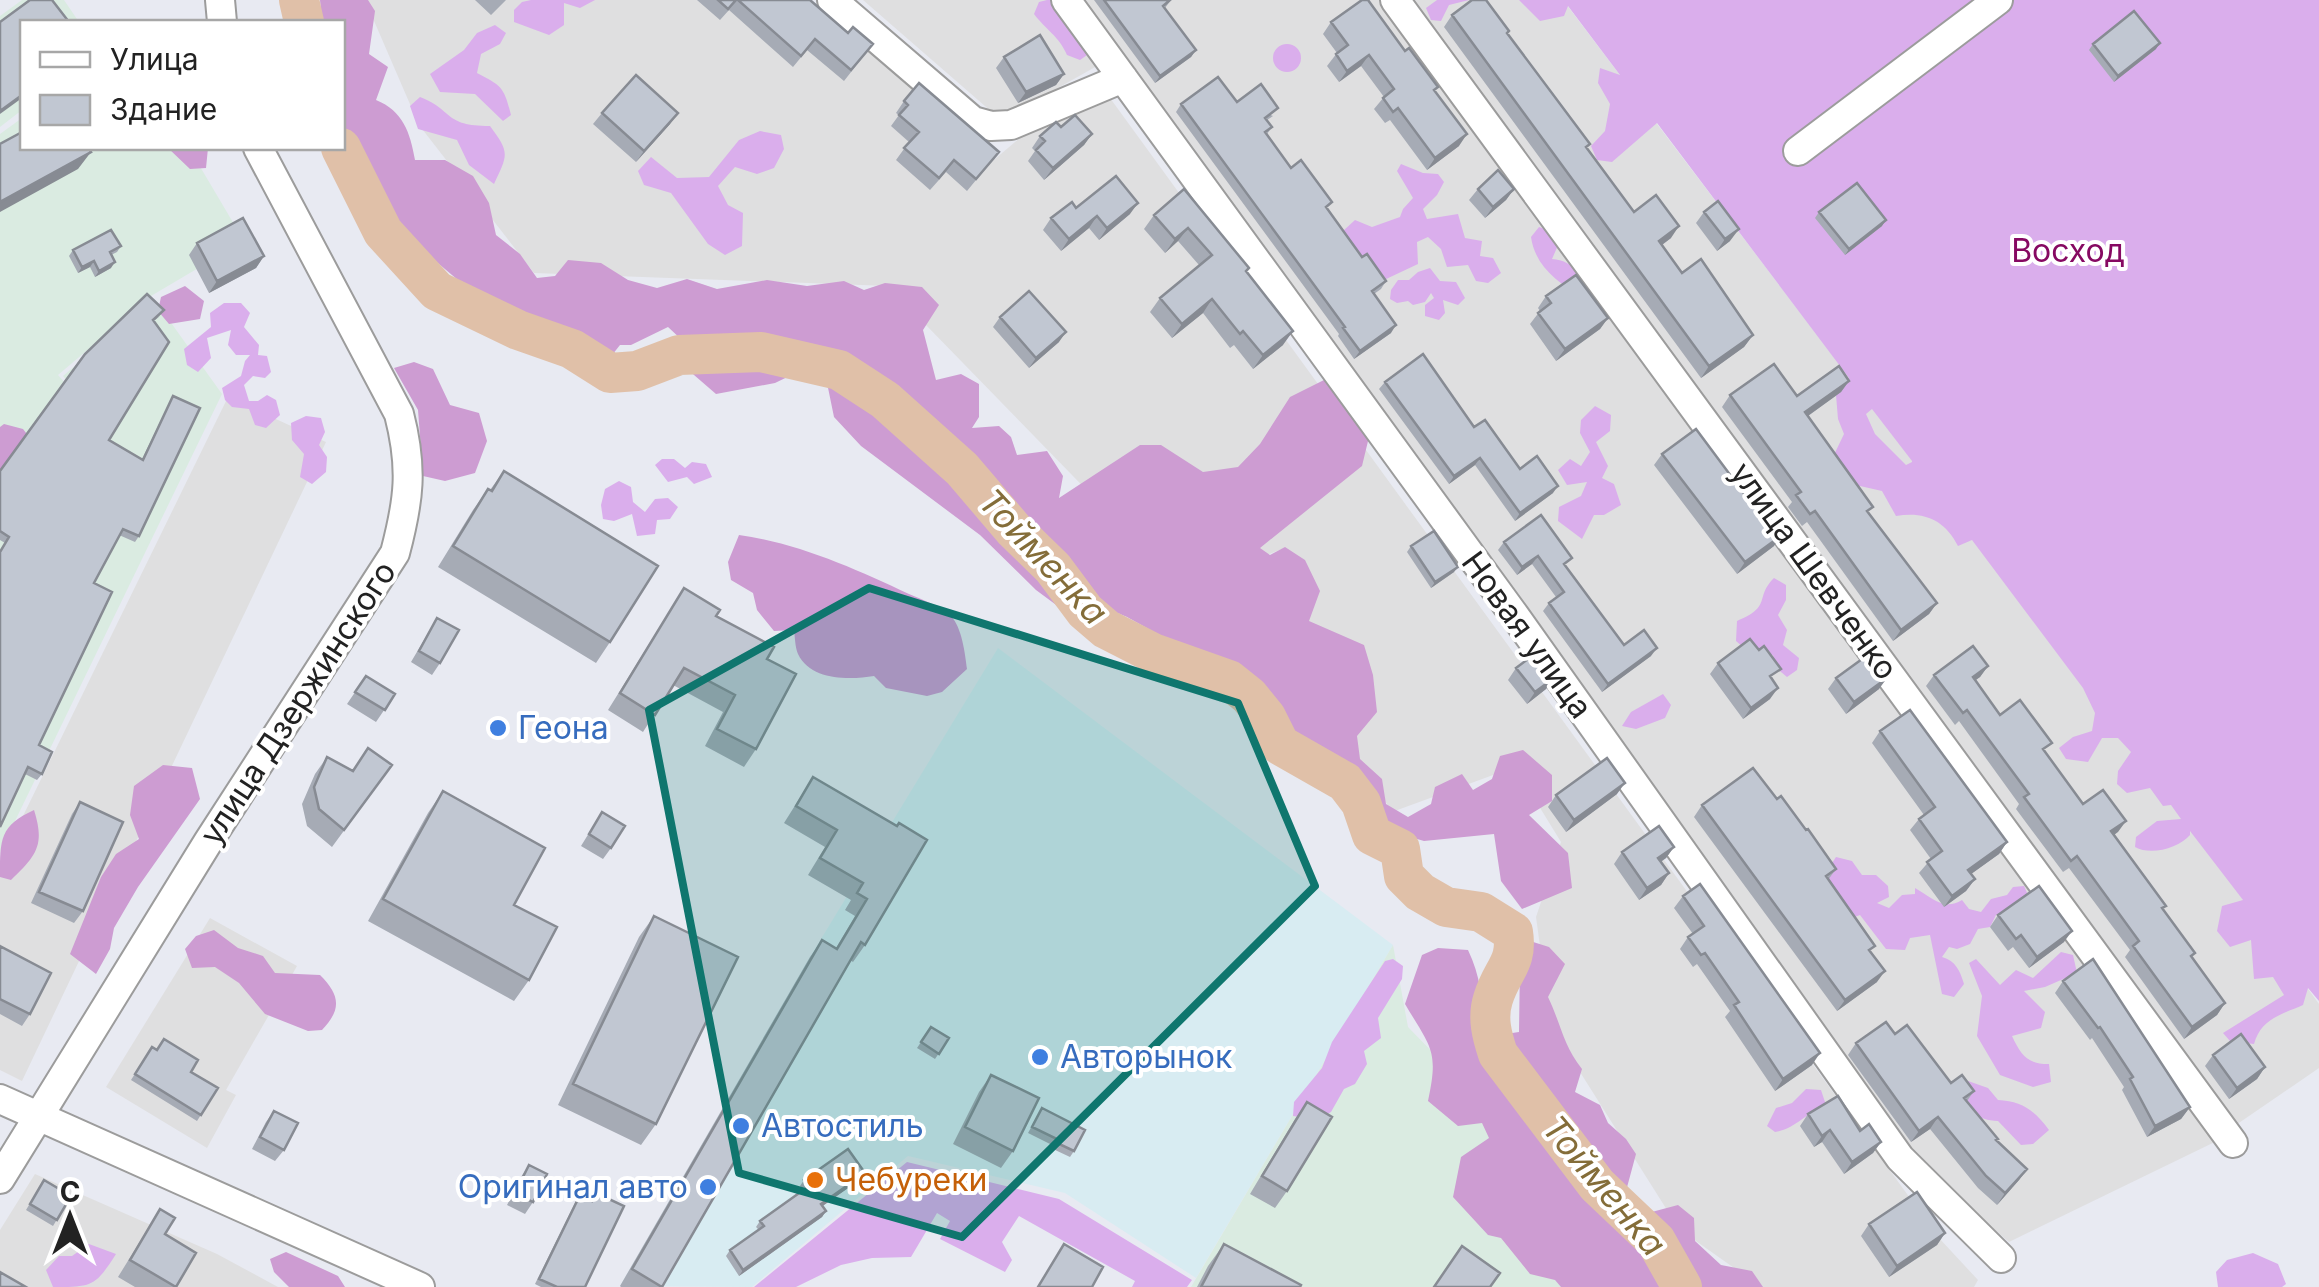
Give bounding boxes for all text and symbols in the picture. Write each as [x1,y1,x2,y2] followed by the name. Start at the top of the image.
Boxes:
[20,20,345,150] legend
[110,41,199,77] text: Улица
[110,91,217,127] text: Здание
[2011,231,2125,270] park label: Восход
[1722,454,1906,687] street label: улица Шевченко
[970,480,1117,633] water label: Тойменка
[1454,544,1601,726] street label: Новая улица
[191,554,404,852] street label: улица Дзержинского
[518,708,609,747] place label: Геона
[487,717,509,739] marker: Геона
[1060,1037,1232,1076] place label: Авторынок
[1029,1046,1051,1068] marker: Авторынок
[761,1106,924,1145] place label: Автостиль
[1534,1107,1675,1264] water label: Тойменка
[730,1115,752,1137] marker: Автостиль
[835,1160,988,1199] place label: Чебуреки
[20,1167,120,1267] north arrow
[458,1167,688,1206] place label: Оригинал авто
[804,1169,826,1191] marker: Чебуреки
[60,1175,80,1209] text: С
[697,1176,719,1198] marker: Оригинал авто

